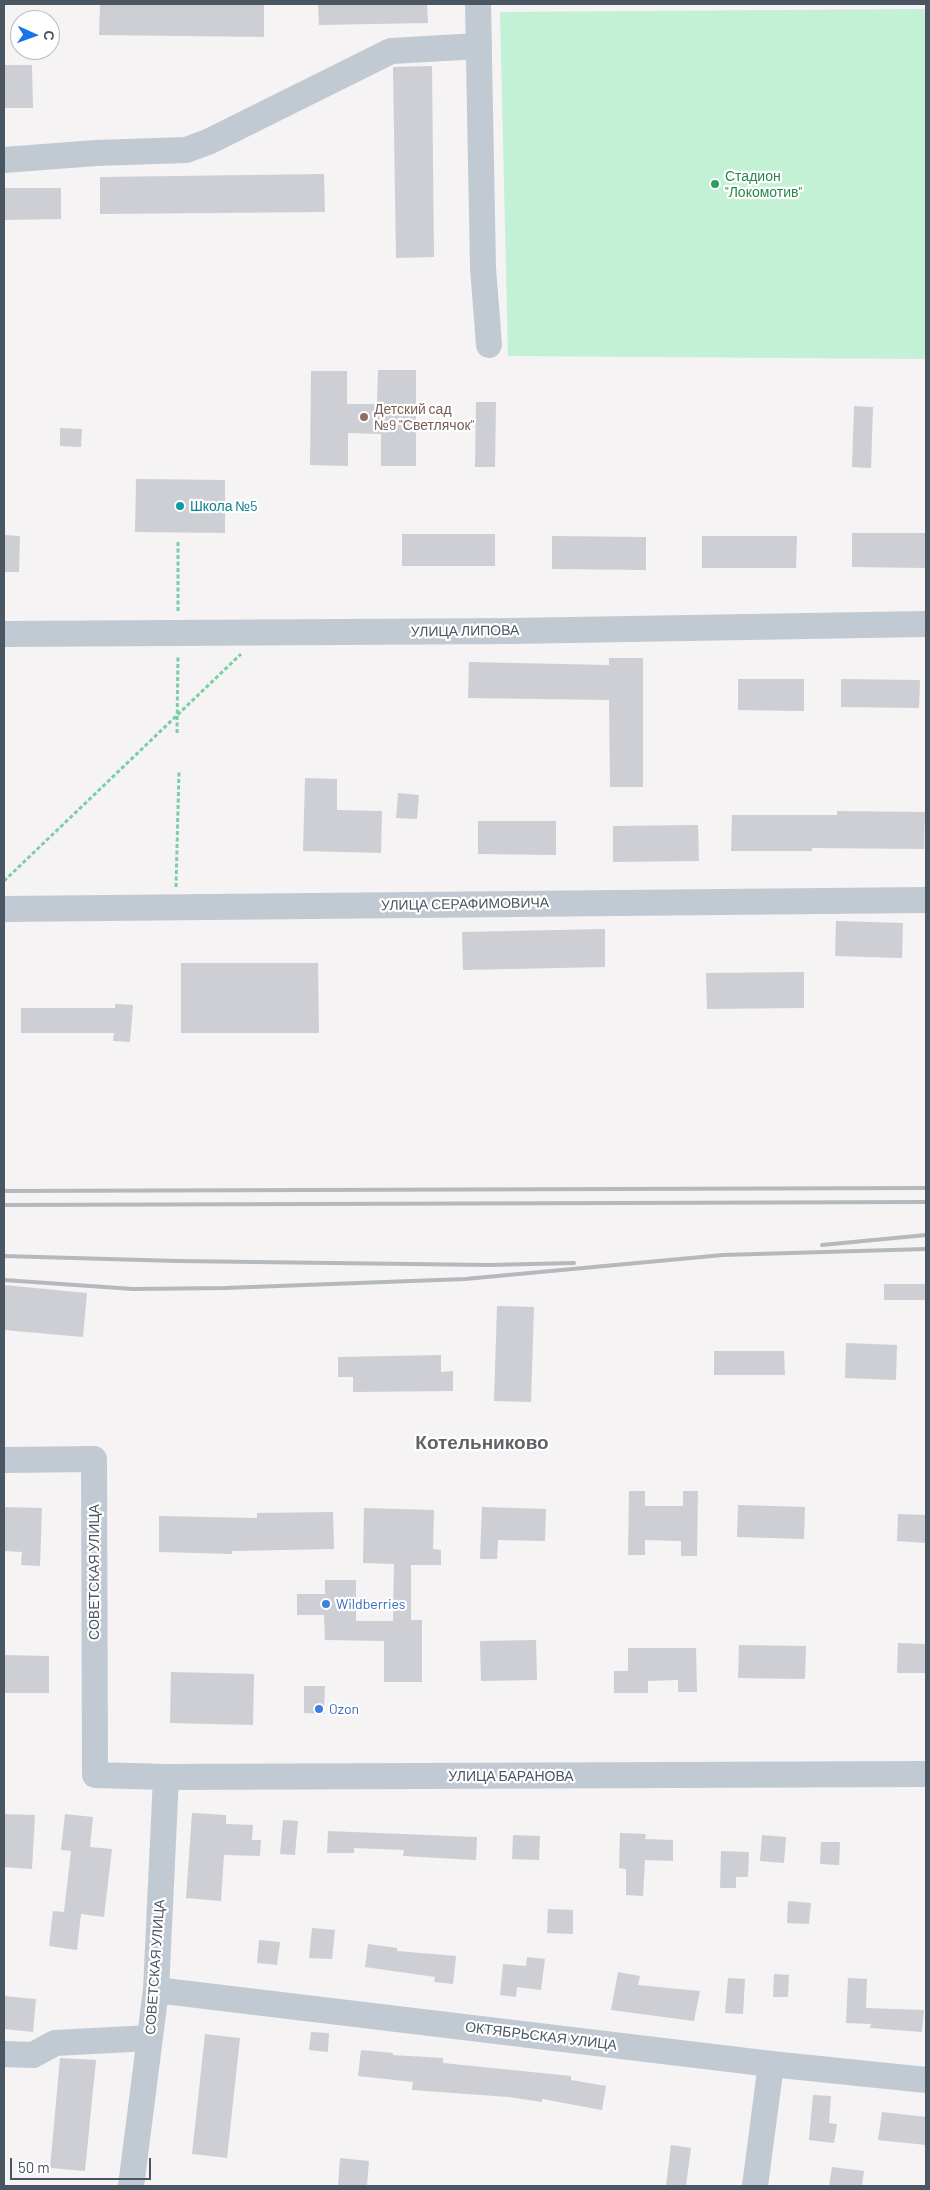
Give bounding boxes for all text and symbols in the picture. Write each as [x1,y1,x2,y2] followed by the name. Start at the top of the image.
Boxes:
[10,10,60,60] north arrow
[41,30,58,41] text: С
[725,168,802,200] place label: Стадион "Локомотив"
[709,178,721,190] marker: Стадион "Локомотив"
[374,401,474,434] place label: Детский сад №9 "Светлячок"
[358,411,370,423] marker: Детский сад №9 "Светлячок"
[190,498,258,514] place label: Школа №5
[174,500,186,512] marker: Школа №5
[411,622,519,640] street label: УЛИЦА ЛИПОВА
[381,894,549,914] street label: УЛИЦА СЕРАФИМОВИЧА
[415,1432,549,1454] district label: Котельниково
[86,1504,102,1640] street label: СОВЕТСКАЯ УЛИЦА
[336,1596,406,1612] place label: Wildberries
[320,1598,332,1610] marker: Wildberries
[329,1701,359,1717] place label: Ozon
[313,1703,325,1715] marker: Ozon
[448,1768,574,1784] street label: УЛИЦА БАРАНОВА
[142,1899,168,2035] street label: СОВЕТСКАЯ УЛИЦА
[464,2018,618,2054] street label: ОКТЯБРЬСКАЯ УЛИЦА
[12,2148,154,2180] scale bar
[18,2158,50,2176] text: 50 m

